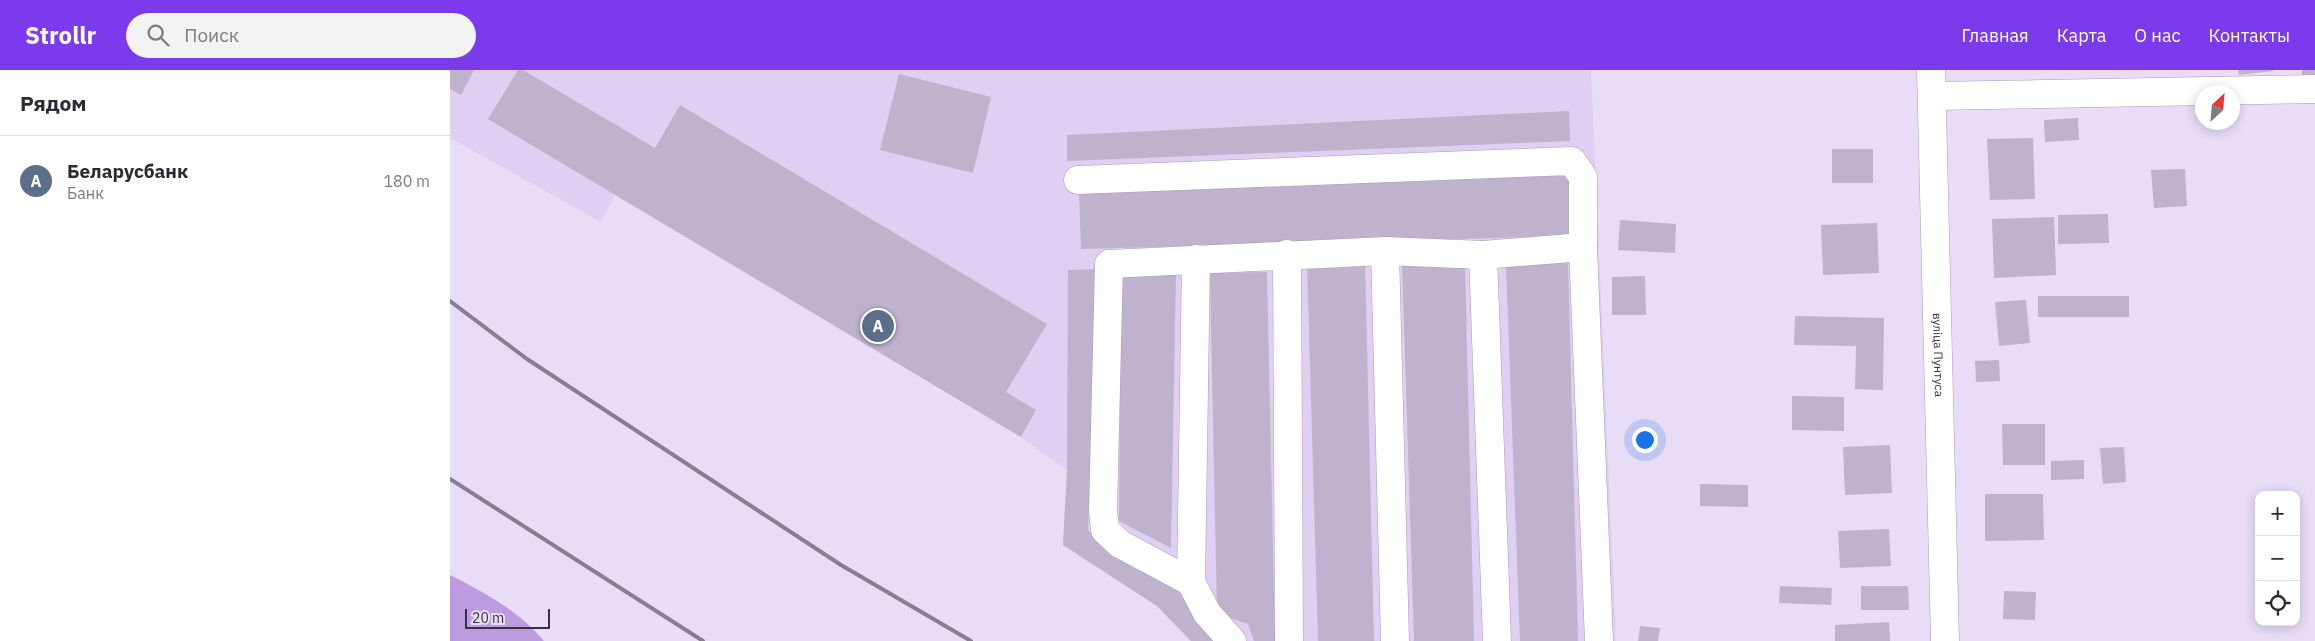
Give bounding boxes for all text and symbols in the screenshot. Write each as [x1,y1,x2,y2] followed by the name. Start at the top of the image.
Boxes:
[126,13,476,58] search box
[25,19,96,51] text: Strollr
[144,21,172,49] icon: search
[184,23,239,47] text: Поиск
[1961,24,2029,47] text: Главная
[2057,24,2106,47] text: Карта
[2134,24,2181,47] text: О нас
[2209,24,2290,47] text: Контакты
[2195,85,2240,130] north arrow
[20,89,87,117] text: Рядом
[67,159,188,183] text: Беларусбанк
[31,171,41,191] text: A
[383,171,430,191] text: 180 m
[67,183,104,203] text: Банк
[862,307,894,345] pin: A
[1930,313,1947,398] street label: вуліца Пунтуса
[1632,427,1658,453] your location
[2255,491,2300,626] map controls
[2255,491,2300,536] button: +
[2255,536,2300,581] button: −
[2255,581,2300,626] button: locate
[465,606,550,629] scale bar
[472,609,504,627] text: 20 m

